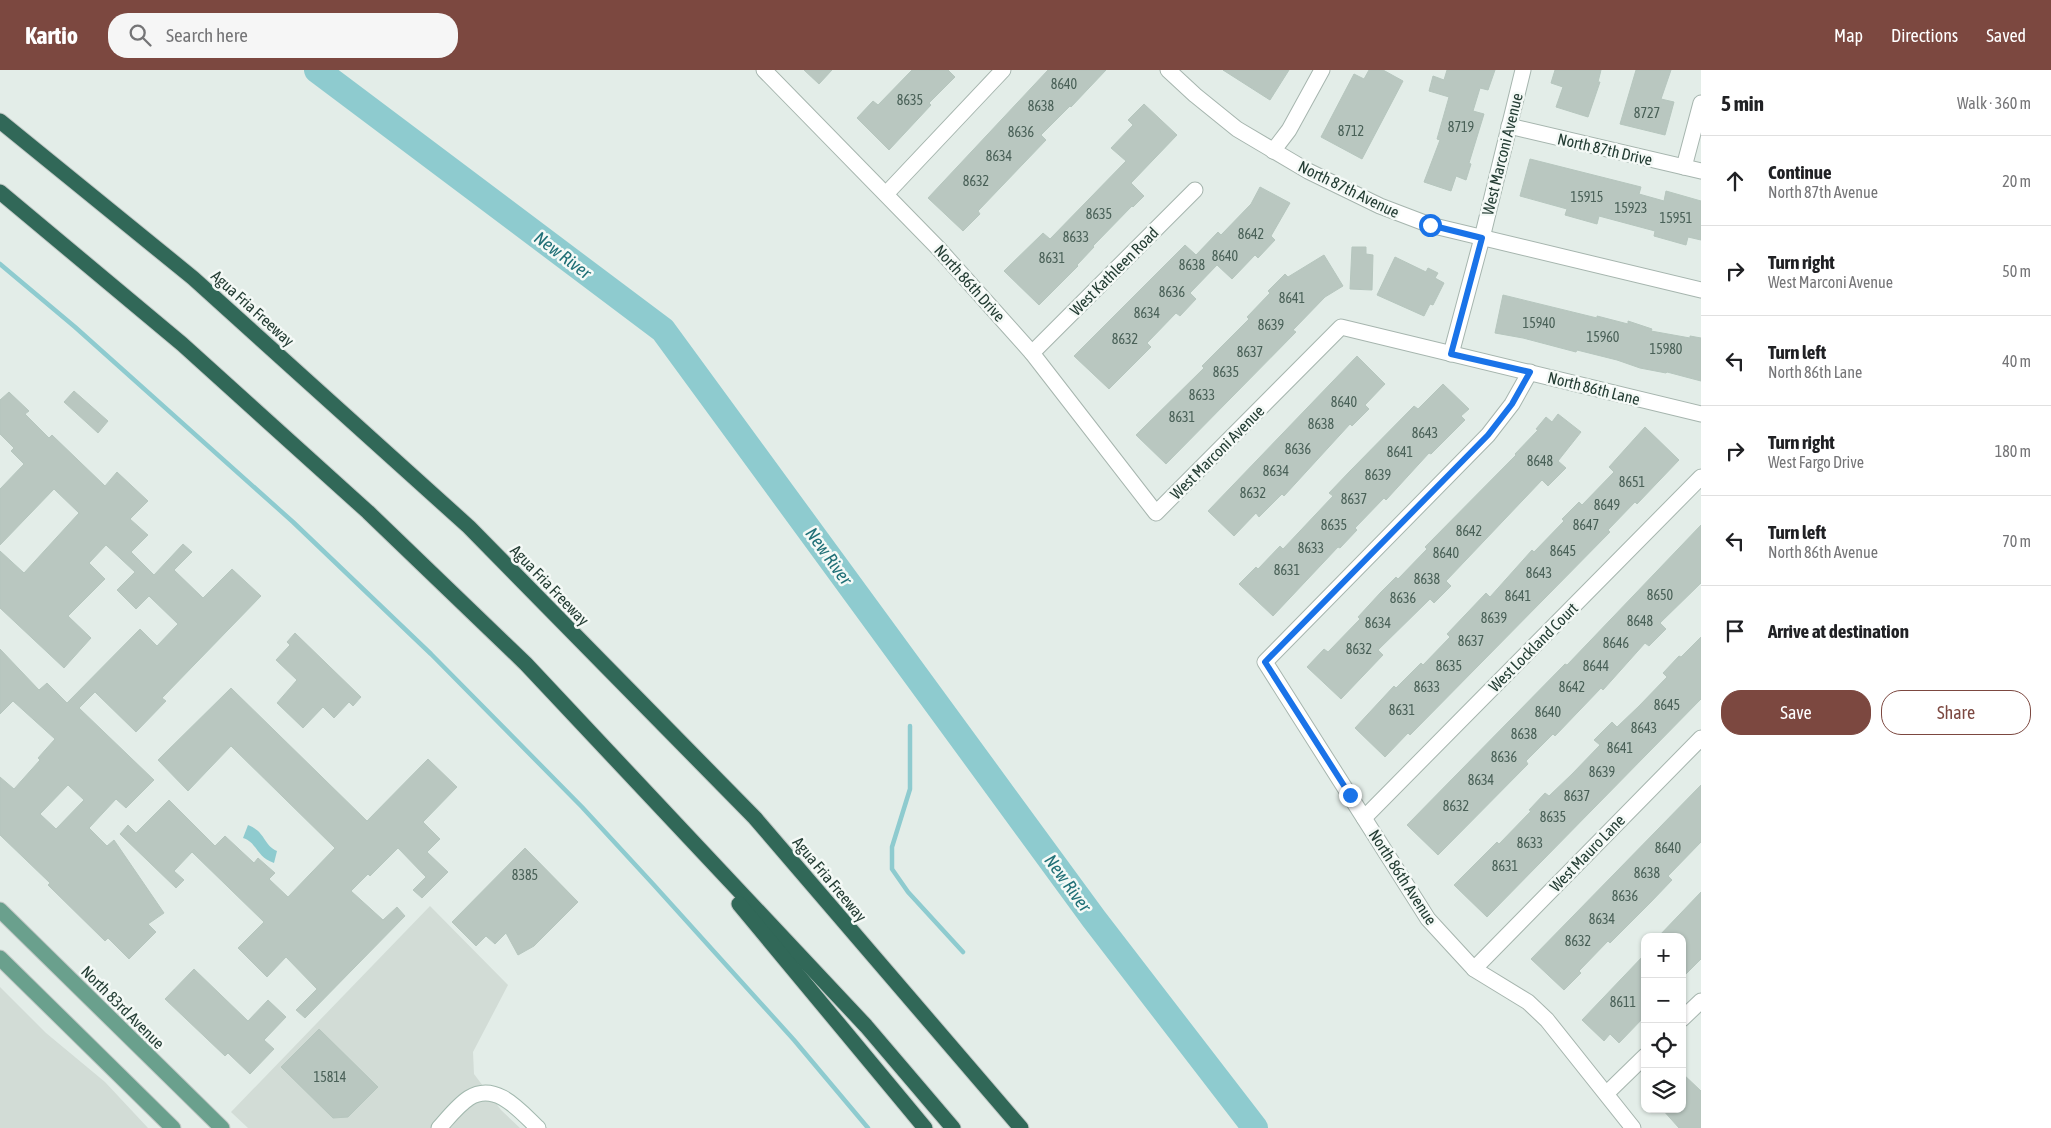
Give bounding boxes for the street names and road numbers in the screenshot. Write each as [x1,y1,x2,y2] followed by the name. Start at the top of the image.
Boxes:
[1478,91,1526,217] street label: West Marconi Avenue
[1556,129,1654,169] street label: North 87th Drive
[1296,157,1402,221] street label: North 87th Avenue
[1066,223,1162,319] street label: West Kathleen Road
[931,241,1009,325] street label: North 86th Drive
[207,266,298,351] street label: Agua Fria Freeway
[1546,368,1642,408] street label: North 86th Lane
[1166,401,1268,503] street label: West Marconi Avenue
[506,541,593,630] street label: Agua Fria Freeway
[1485,599,1581,695] street label: West Lockland Court
[1546,811,1628,895] street label: West Mauro Lane
[1366,826,1440,928] street label: North 86th Avenue
[789,833,871,926] street label: Agua Fria Freeway
[78,962,168,1052] street label: North 83rd Avenue

